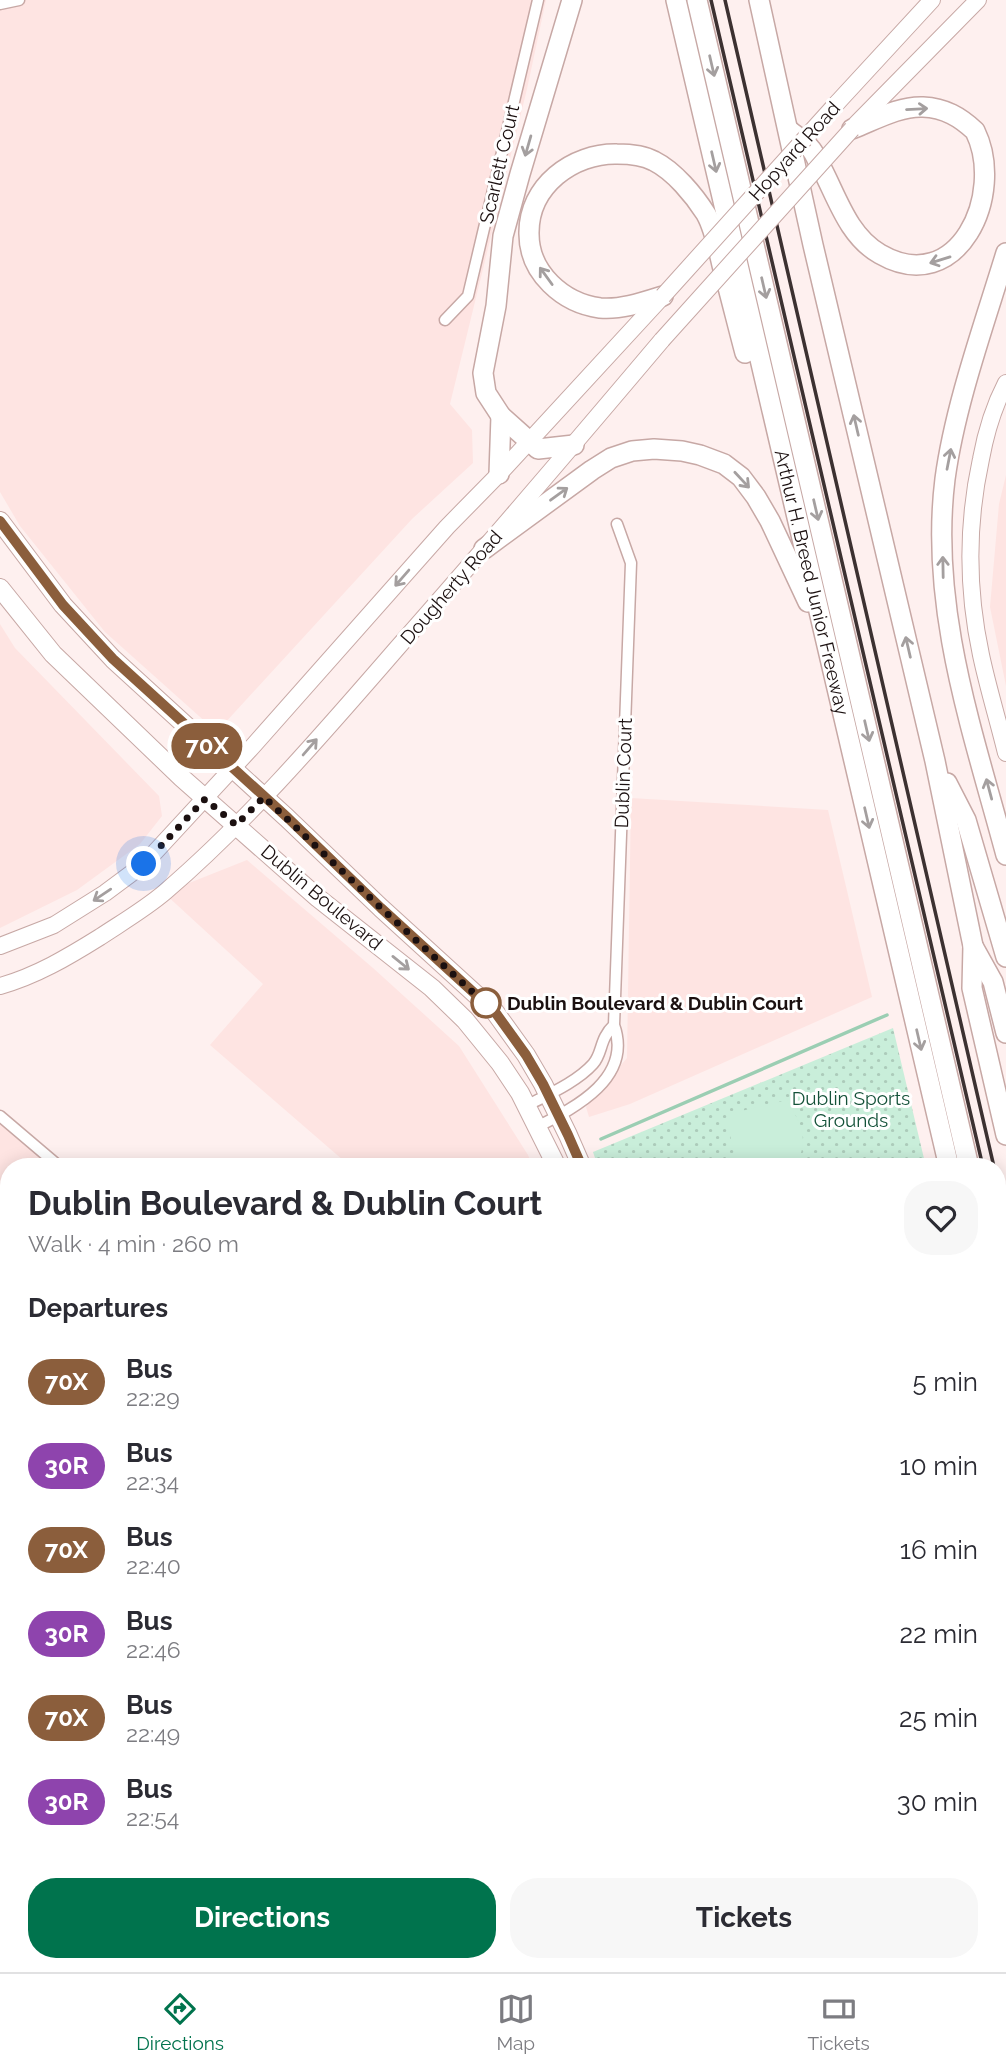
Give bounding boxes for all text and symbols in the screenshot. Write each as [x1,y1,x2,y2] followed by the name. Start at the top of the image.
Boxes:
[707,55,720,77] one-way arrow
[744,97,844,205] street label: Hopyard Road
[475,102,524,226] street label: Scarlett Court
[905,102,928,115] one-way arrow
[521,135,534,157] one-way arrow
[708,150,721,173] one-way arrow
[930,255,952,268] one-way arrow
[539,267,554,286] one-way arrow
[758,276,771,299] one-way arrow
[849,414,862,437] one-way arrow
[771,447,854,717] street label: Arthur H. Breed Junior Freeway
[943,449,956,471] one-way arrow
[734,471,750,489] one-way arrow
[549,486,568,501] one-way arrow
[809,498,823,521] one-way arrow
[396,526,506,648] street label: Dougherty Road
[936,556,950,579] one-way arrow
[394,569,410,587] one-way arrow
[901,636,914,658] one-way arrow
[610,717,636,829] street label: Dublin Court
[861,719,875,742] one-way arrow
[167,723,247,769] line badge: 70X
[185,731,229,760] text: 70X
[302,738,318,756] one-way arrow
[981,778,994,800] one-way arrow
[861,806,875,829] one-way arrow
[257,840,387,954] street label: Dublin Boulevard
[126,846,161,881] your location
[93,887,112,902] one-way arrow
[391,955,409,970] one-way arrow
[471,988,501,1018] marker: Dublin Boulevard & Dublin Court
[507,992,804,1014] place label: Dublin Boulevard & Dublin Court
[913,1028,926,1051] one-way arrow
[792,1087,910,1131] park label: Dublin Sports Grounds
[904,1181,978,1255] button: heart
[28,1184,542,1223] text: Dublin Boulevard & Dublin Court
[28,1230,239,1257] text: Walk · 4 min · 260 m
[28,1293,168,1323] text: Departures
[126,1354,173,1384] text: Bus
[45,1367,88,1396] text: 70X
[912,1367,978,1397] text: 5 min
[126,1384,180,1411] text: 22:29
[126,1438,173,1468] text: Bus
[44,1451,89,1480] text: 30R
[900,1451,978,1481] text: 10 min
[126,1468,179,1495] text: 22:34
[126,1522,173,1552] text: Bus
[45,1535,88,1564] text: 70X
[900,1535,978,1565] text: 16 min
[126,1552,181,1579] text: 22:40
[126,1606,173,1636] text: Bus
[44,1619,89,1648] text: 30R
[900,1619,978,1649] text: 22 min
[126,1636,181,1663] text: 22:46
[126,1690,173,1720] text: Bus
[45,1703,88,1732] text: 70X
[899,1703,978,1733] text: 25 min
[126,1720,180,1747] text: 22:49
[126,1774,173,1804] text: Bus
[44,1787,89,1816] text: 30R
[897,1787,978,1817] text: 30 min
[126,1804,179,1831] text: 22:54
[28,1878,496,1958] button: Directions
[510,1878,978,1958] button: Tickets
[136,1990,224,2054] tab: Directions
[496,1990,535,2054] tab: Map
[807,1990,870,2054] tab: Tickets

